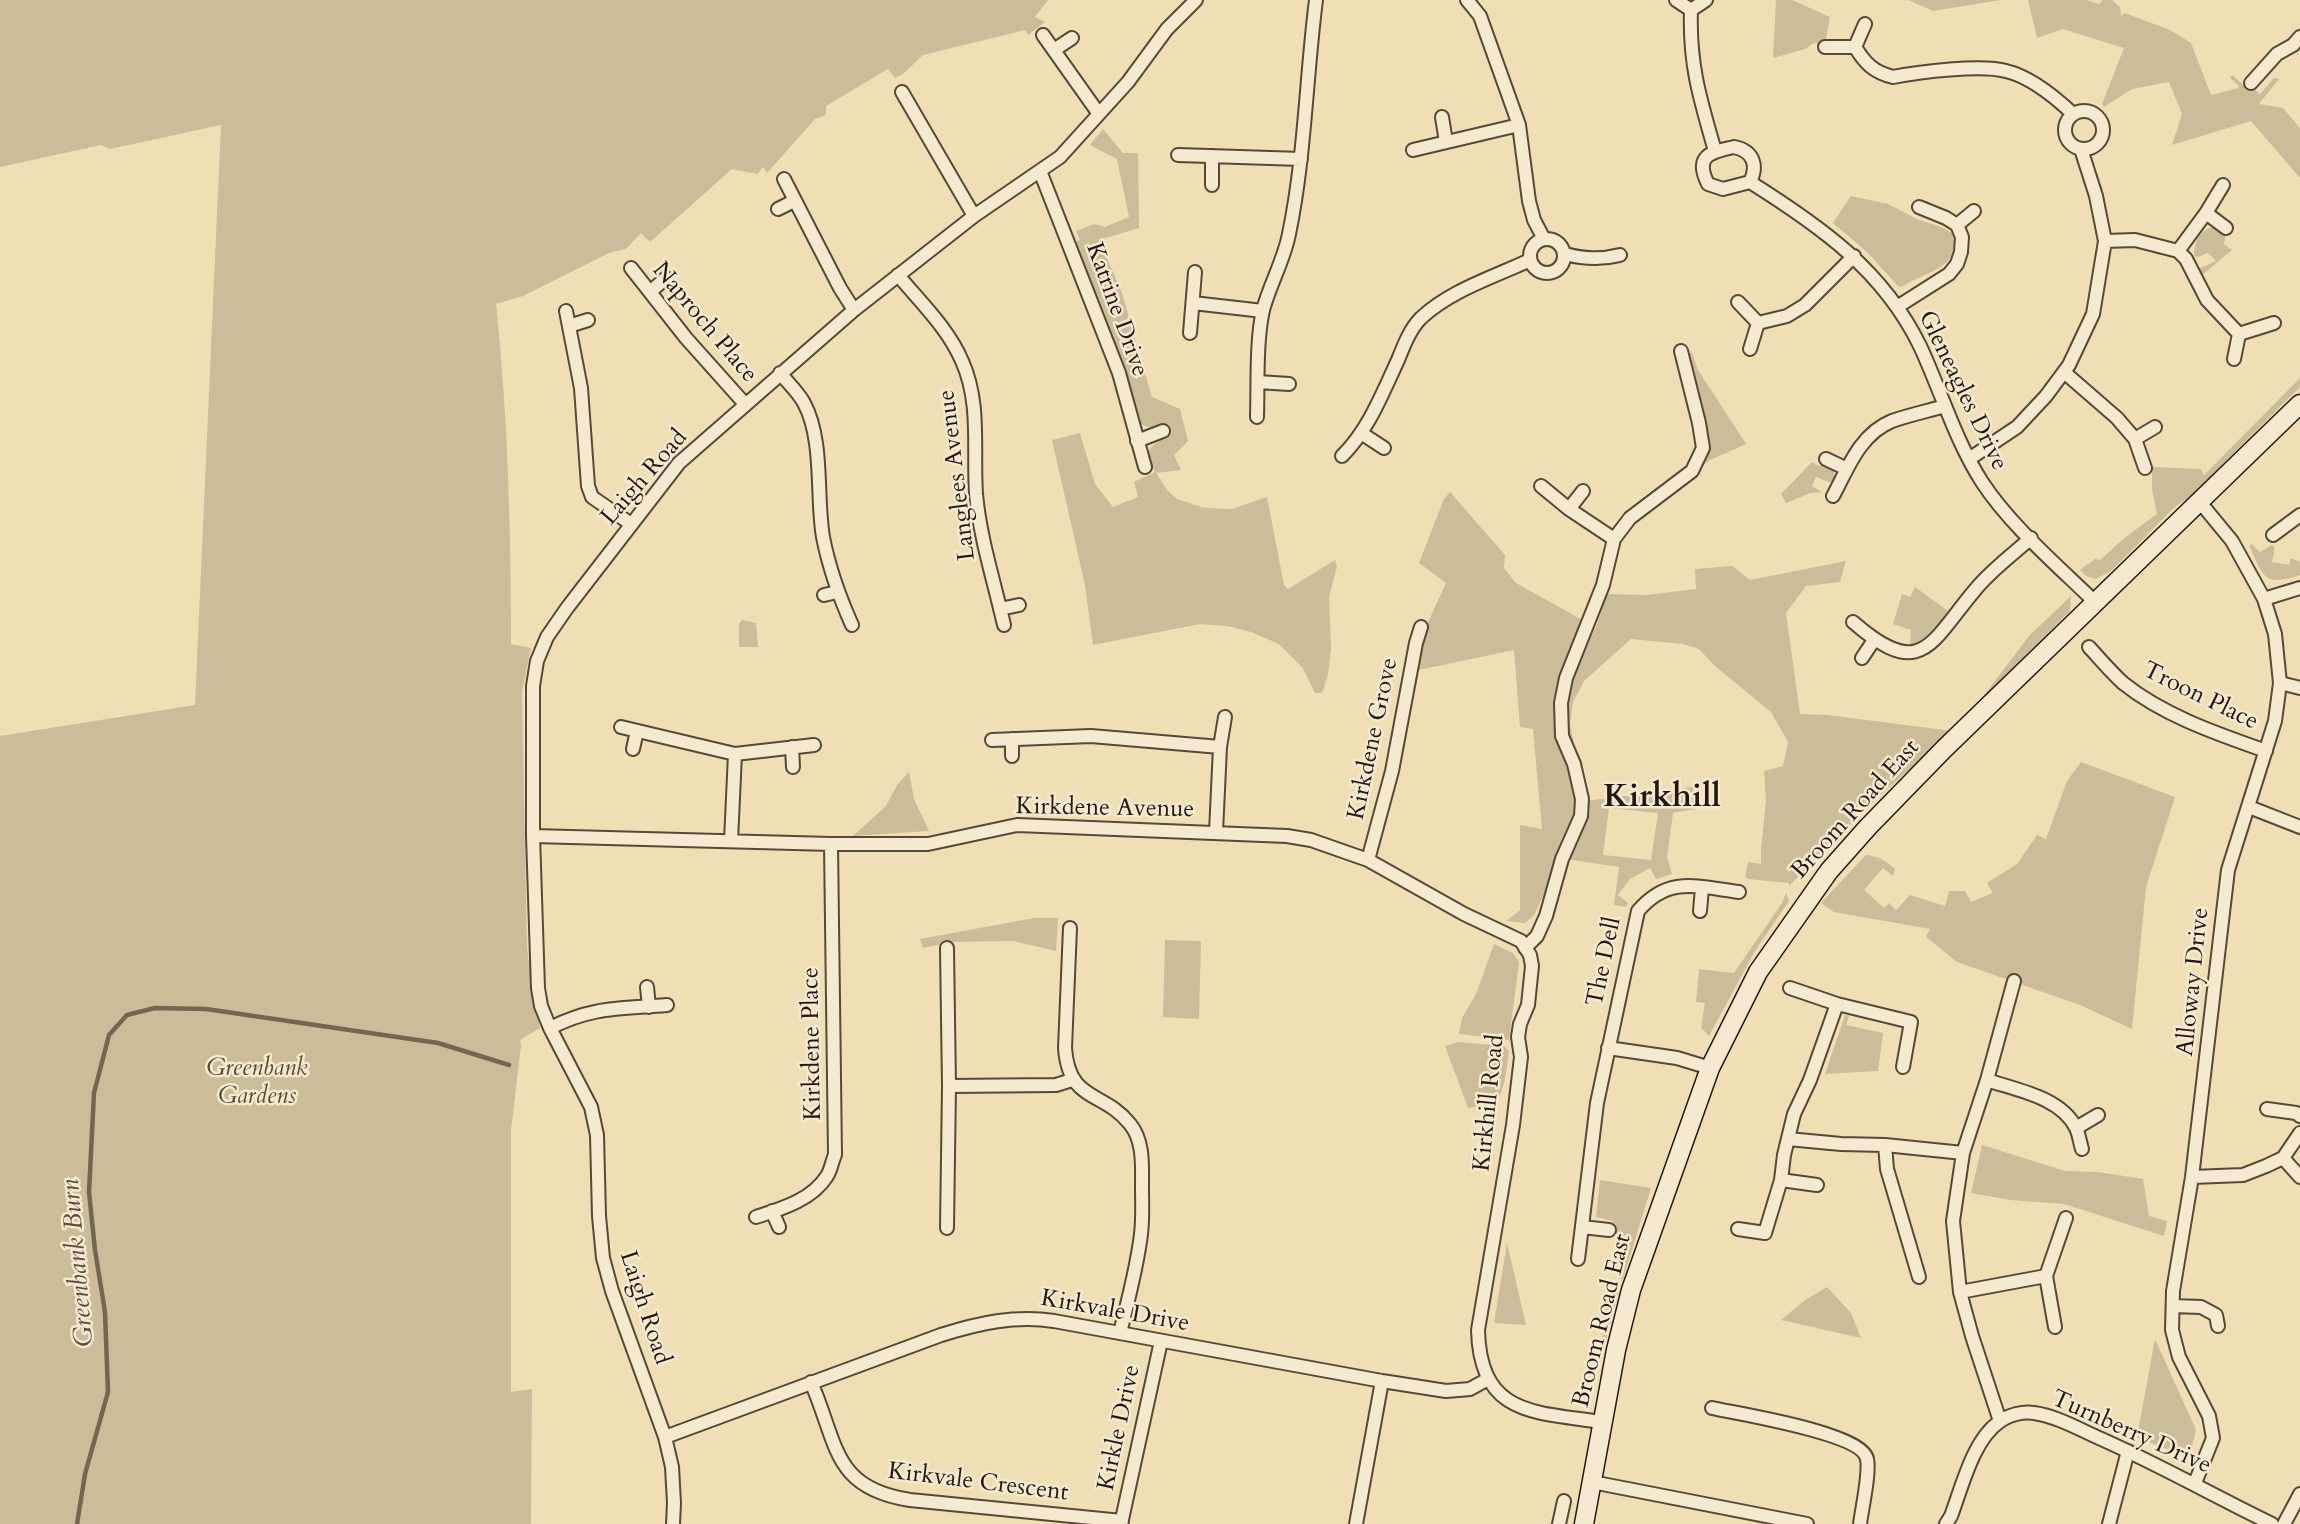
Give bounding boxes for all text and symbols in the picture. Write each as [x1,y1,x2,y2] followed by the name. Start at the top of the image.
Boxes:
[1078,239,1154,381] street label: Katrine Drive
[645,257,763,389] street label: Naproch Place
[1911,307,2013,475] street label: Gleneagles Drive
[933,388,983,562] street label: Langlees Avenue
[596,424,694,532] street label: Laigh Road
[1343,655,1405,823] street label: Kirkdene Grove
[2138,657,2262,737] street label: Troon Place
[1786,734,1926,886] street label: Broom Road East
[1603,780,1721,818] district label: Kirkhill
[1015,793,1195,825] street label: Kirkdene Avenue
[2172,906,2216,1058] street label: Alloway Drive
[1581,915,1629,1009] street label: The Dell
[797,967,829,1121] street label: Kirkdene Place
[1468,1033,1512,1173] street label: Kirkhill Road
[206,1055,308,1111] park label: Greenbank Gardens
[56,1178,102,1348] water label: Greenbank Burn
[1568,1231,1638,1411] street label: Broom Road East
[612,1248,676,1368] street label: Laigh Road
[1039,1285,1191,1339] street label: Kirkvale Drive
[1093,1363,1147,1493] street label: Kirkle Drive
[2047,1385,2215,1481] street label: Turnberry Drive
[886,1458,1070,1508] street label: Kirkvale Crescent

